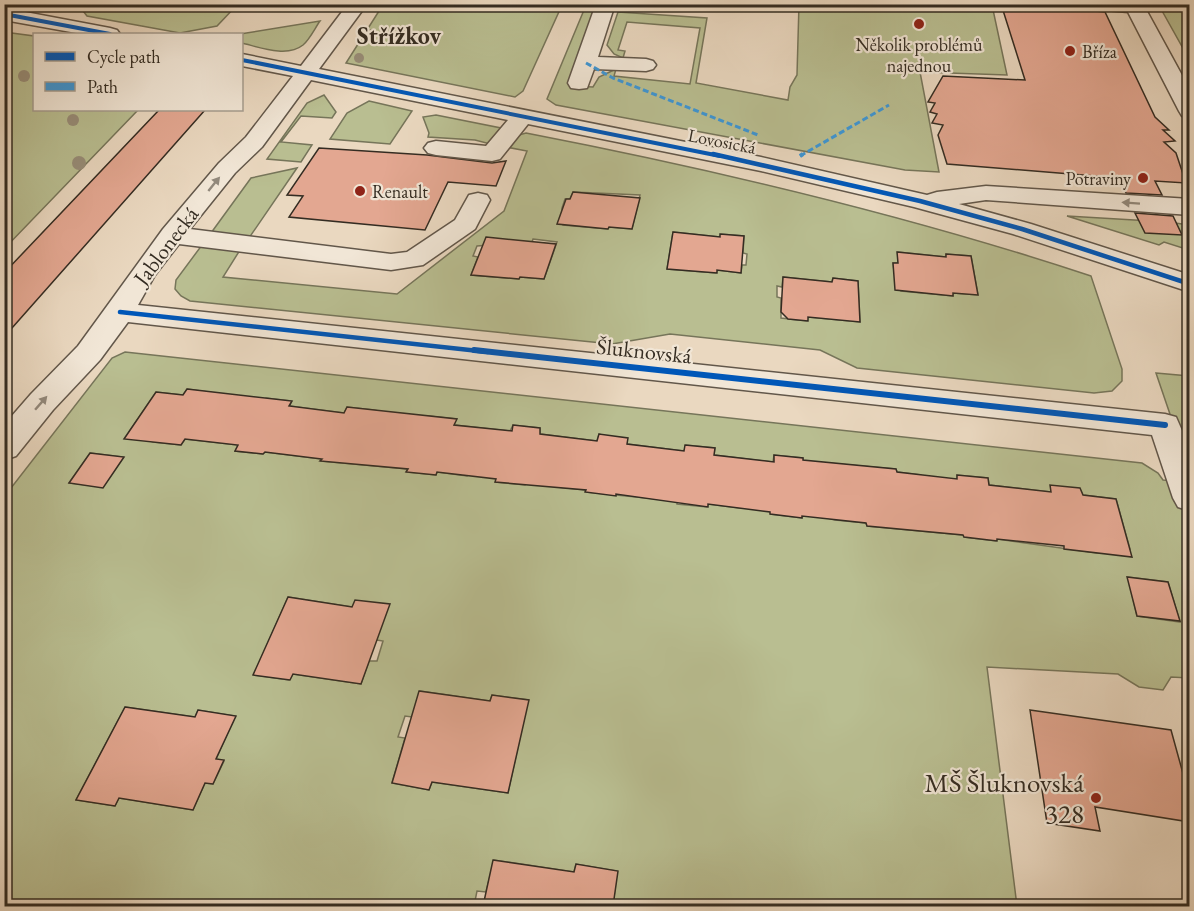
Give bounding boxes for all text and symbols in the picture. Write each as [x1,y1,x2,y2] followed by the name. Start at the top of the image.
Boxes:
[912,17,926,31] marker: Několik problémů najednou
[357,20,442,51] district label: Střížkov
[33,33,243,111] legend
[855,33,983,77] place label: Několik problémů najednou
[1082,40,1118,63] place label: Bříza
[1063,44,1077,58] marker: Bříza
[87,45,161,68] text: Cycle path
[87,75,118,98] text: Path
[686,123,759,159] street label: Lovosická
[1066,167,1131,190] place label: Potraviny
[1136,171,1150,185] marker: Potraviny
[207,177,219,192] one-way arrow
[372,180,428,203] place label: Renault
[353,184,367,198] marker: Renault
[1122,199,1141,208] one-way arrow
[126,201,205,293] street label: Jablonecká
[595,332,693,370] street label: Šluknovská
[34,396,47,411] one-way arrow
[925,765,1084,831] place label: MŠ Šluknovská 328
[1089,791,1103,805] marker: MŠ Šluknovská 328

